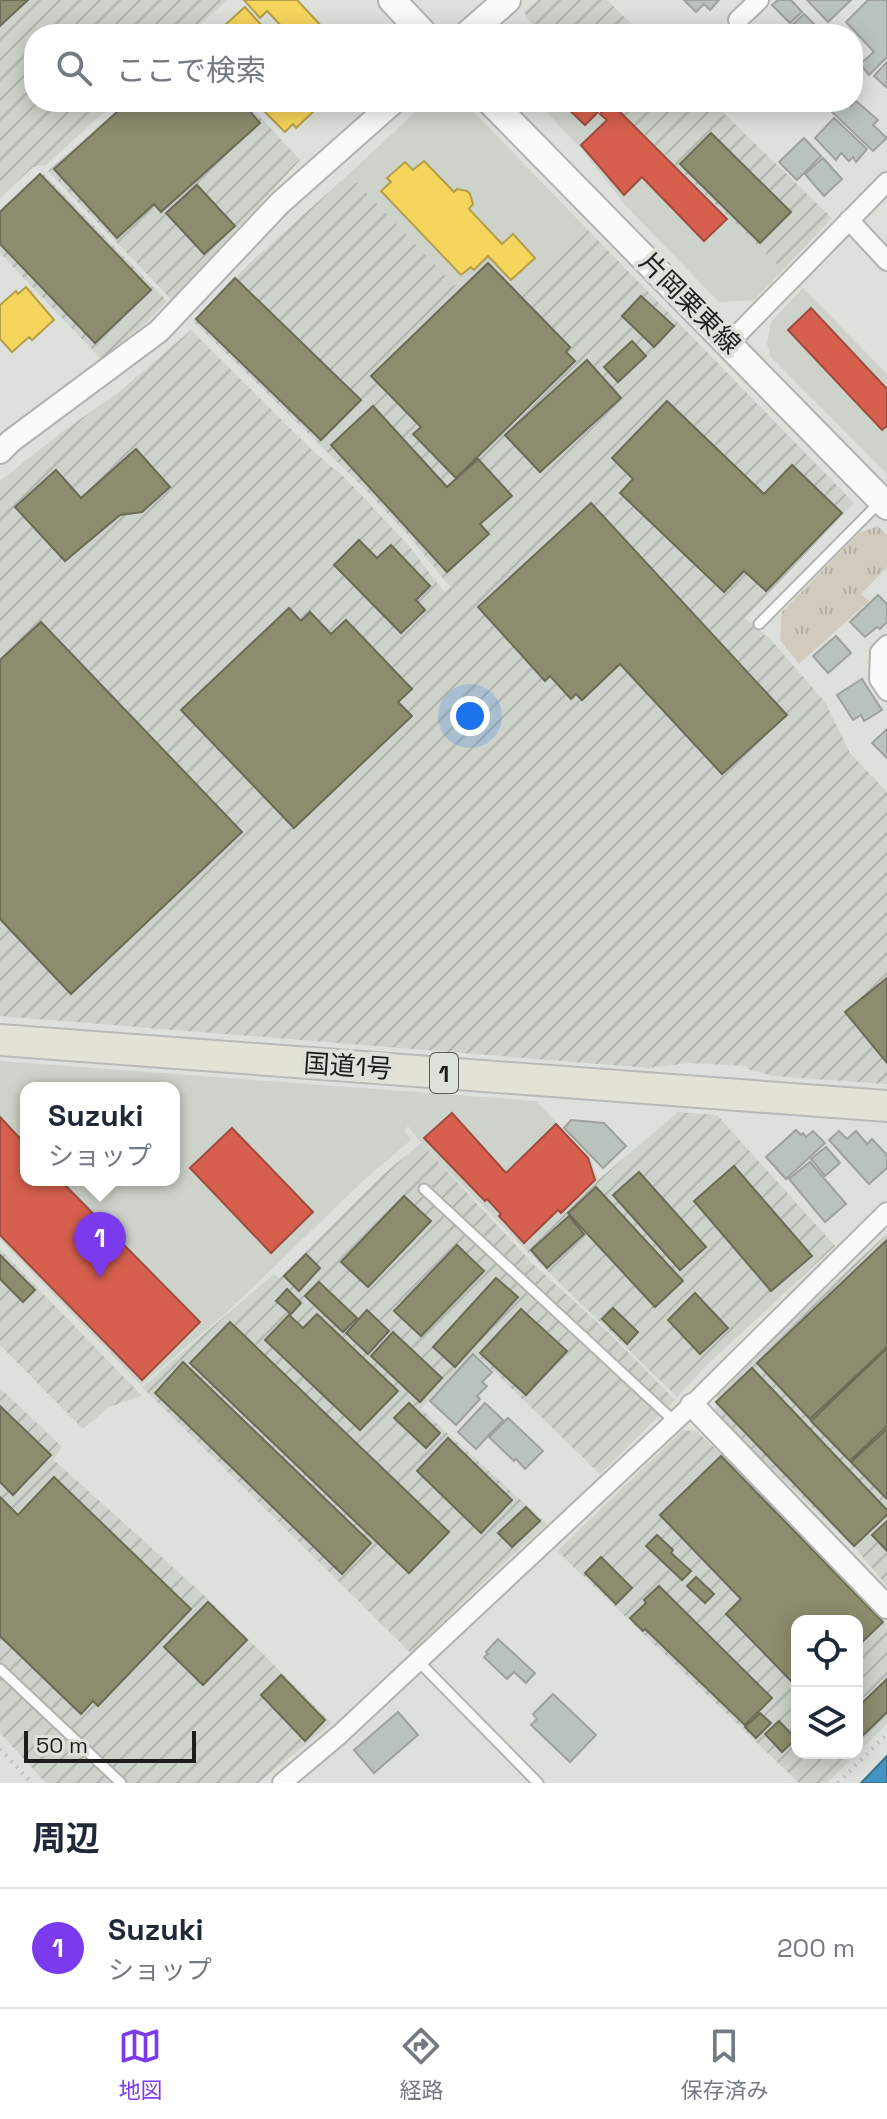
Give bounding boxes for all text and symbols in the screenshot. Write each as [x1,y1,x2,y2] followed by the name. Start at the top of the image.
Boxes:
[24,24,863,112] search box
[52,46,96,90] icon: search
[116,51,266,90] text: ここで検索
[632,245,748,361] street label: 片岡栗東線
[450,696,490,736] your location
[302,1046,394,1086] street label: 国道1号
[430,1053,458,1093] road number: 1
[20,1082,180,1186] popup
[48,1096,144,1135] text: Suzuki
[48,1139,152,1173] text: ショップ
[74,1212,126,1278] pin: 1
[791,1615,863,1759] map controls
[791,1615,863,1687] button: locate
[791,1687,863,1759] button: layers
[24,1727,196,1763] scale bar
[36,1731,88,1759] text: 50 m
[32,1817,100,1860] text: 周辺
[108,1910,204,1949] text: Suzuki
[52,1931,64,1965] text: 1
[777,1931,855,1965] text: 200 m
[108,1953,212,1987] text: ショップ
[118,2024,163,2104] tab: 地図
[399,2024,444,2104] tab: 経路
[680,2024,769,2104] tab: 保存済み

